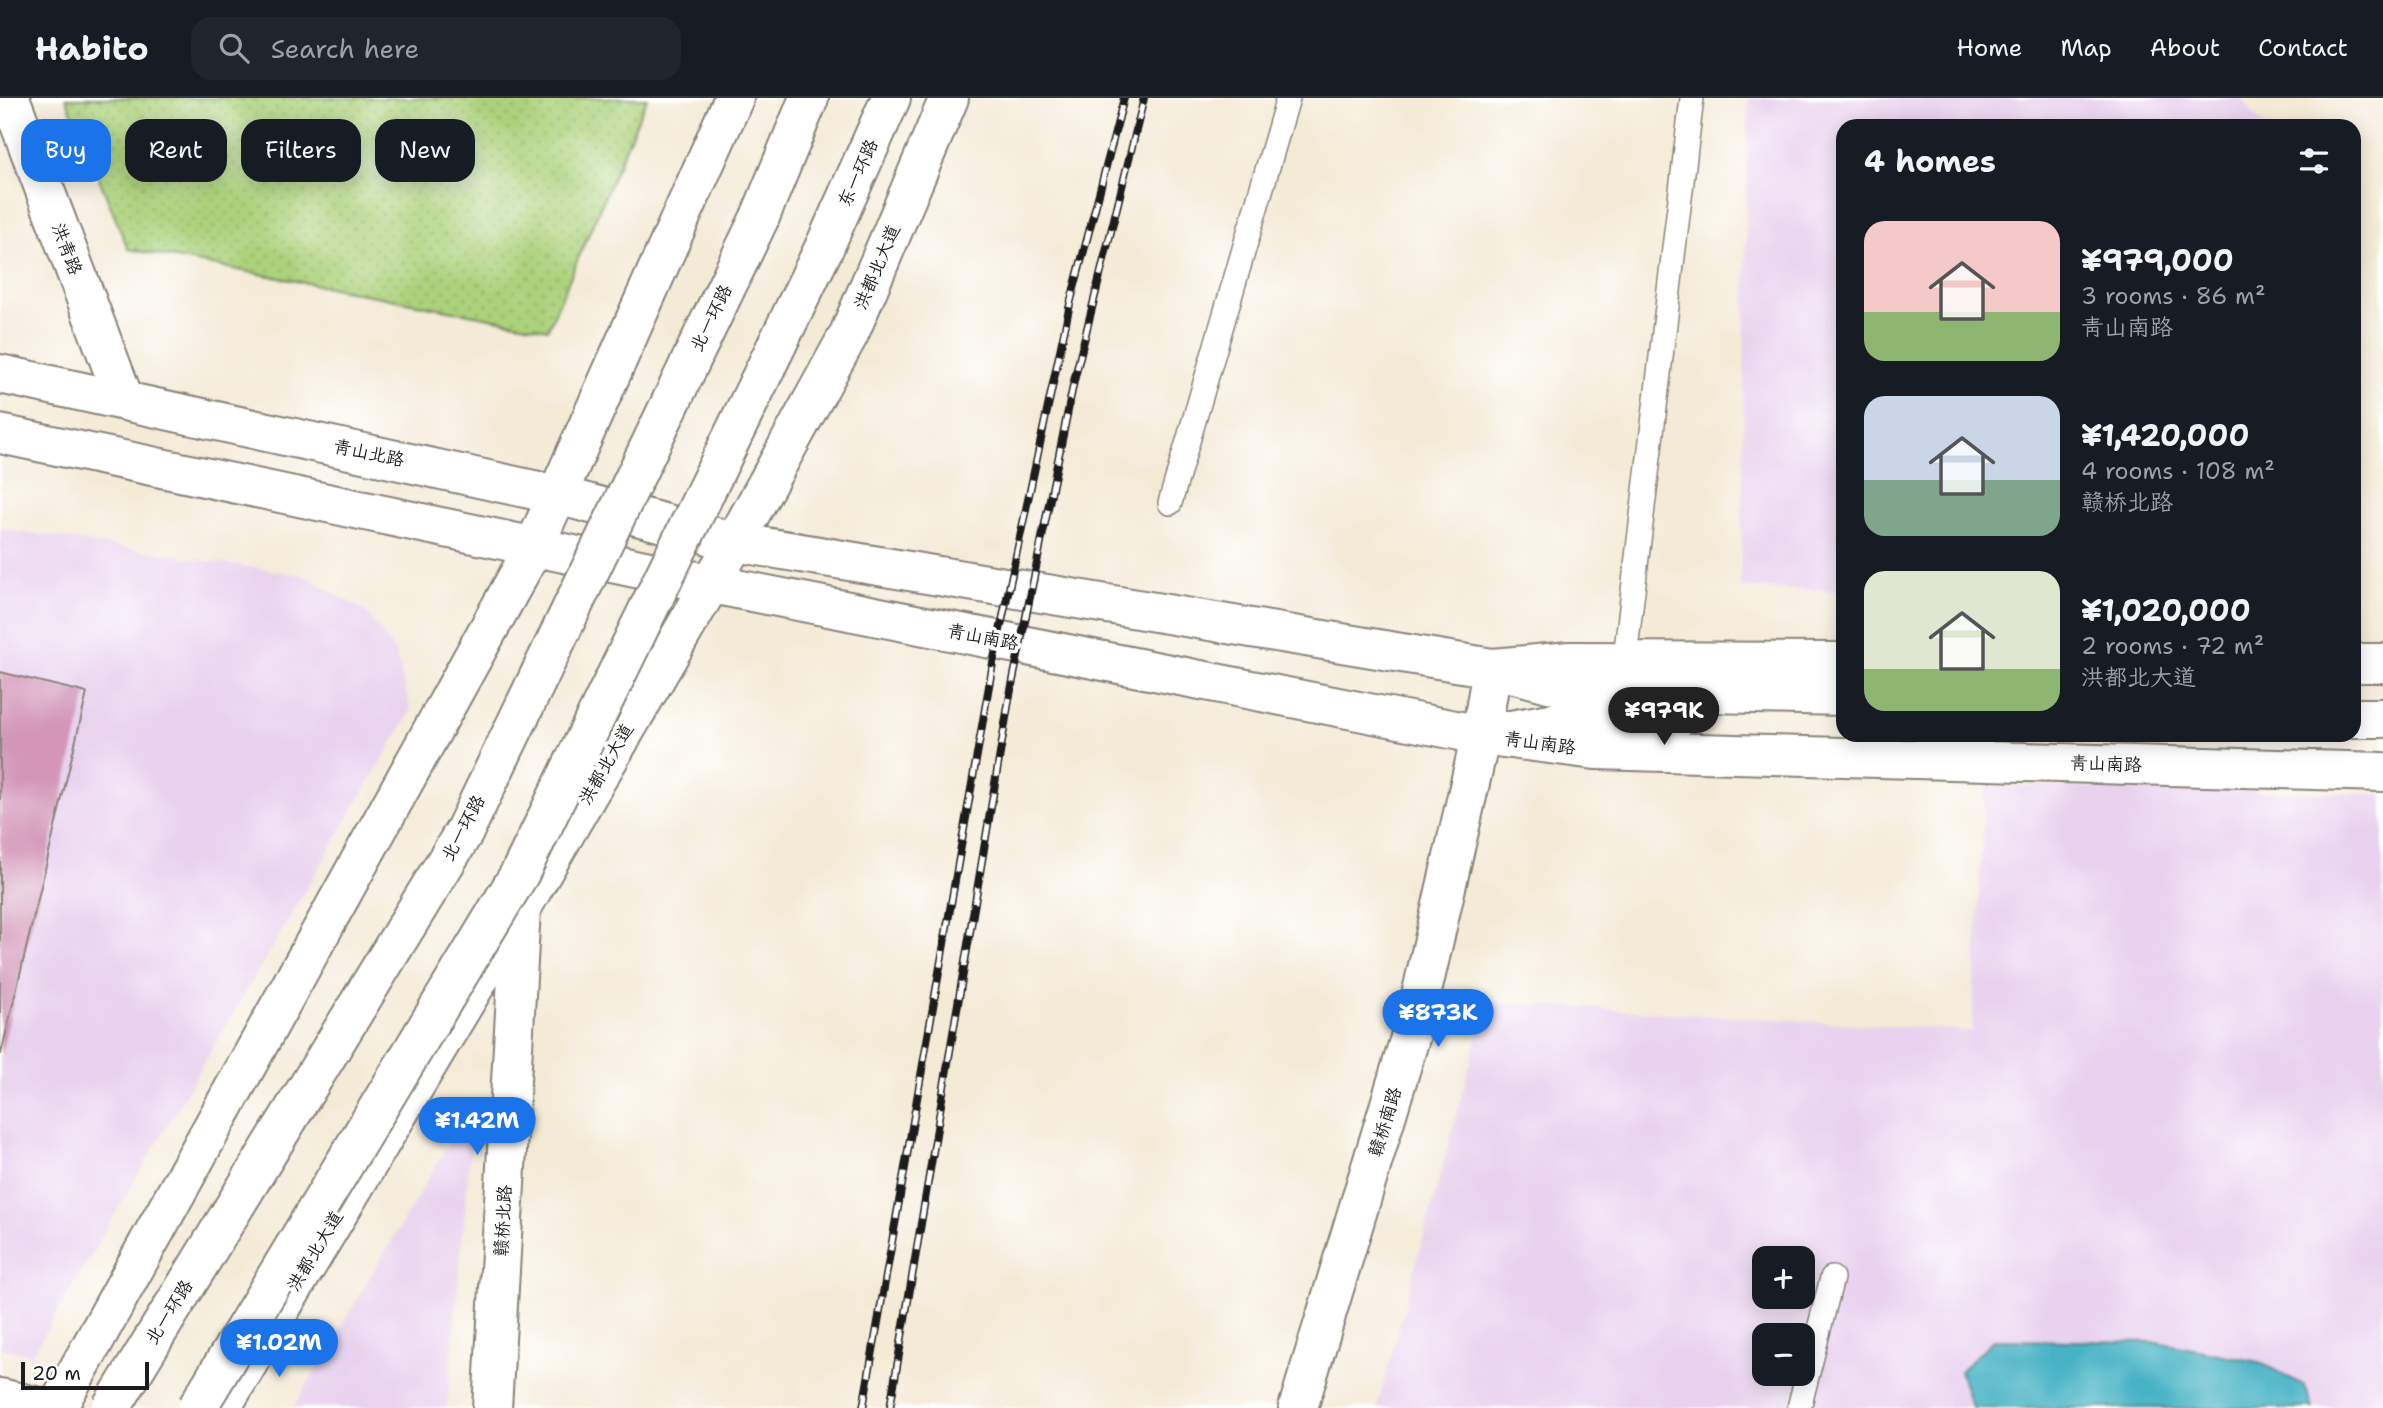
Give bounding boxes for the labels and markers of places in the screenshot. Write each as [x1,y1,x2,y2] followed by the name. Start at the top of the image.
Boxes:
[1615,688,1713,747] pin: ¥979K
[1389,990,1487,1049] pin: ¥873K
[420,1098,534,1157] pin: ¥1.42M
[222,1320,336,1379] pin: ¥1.02M

